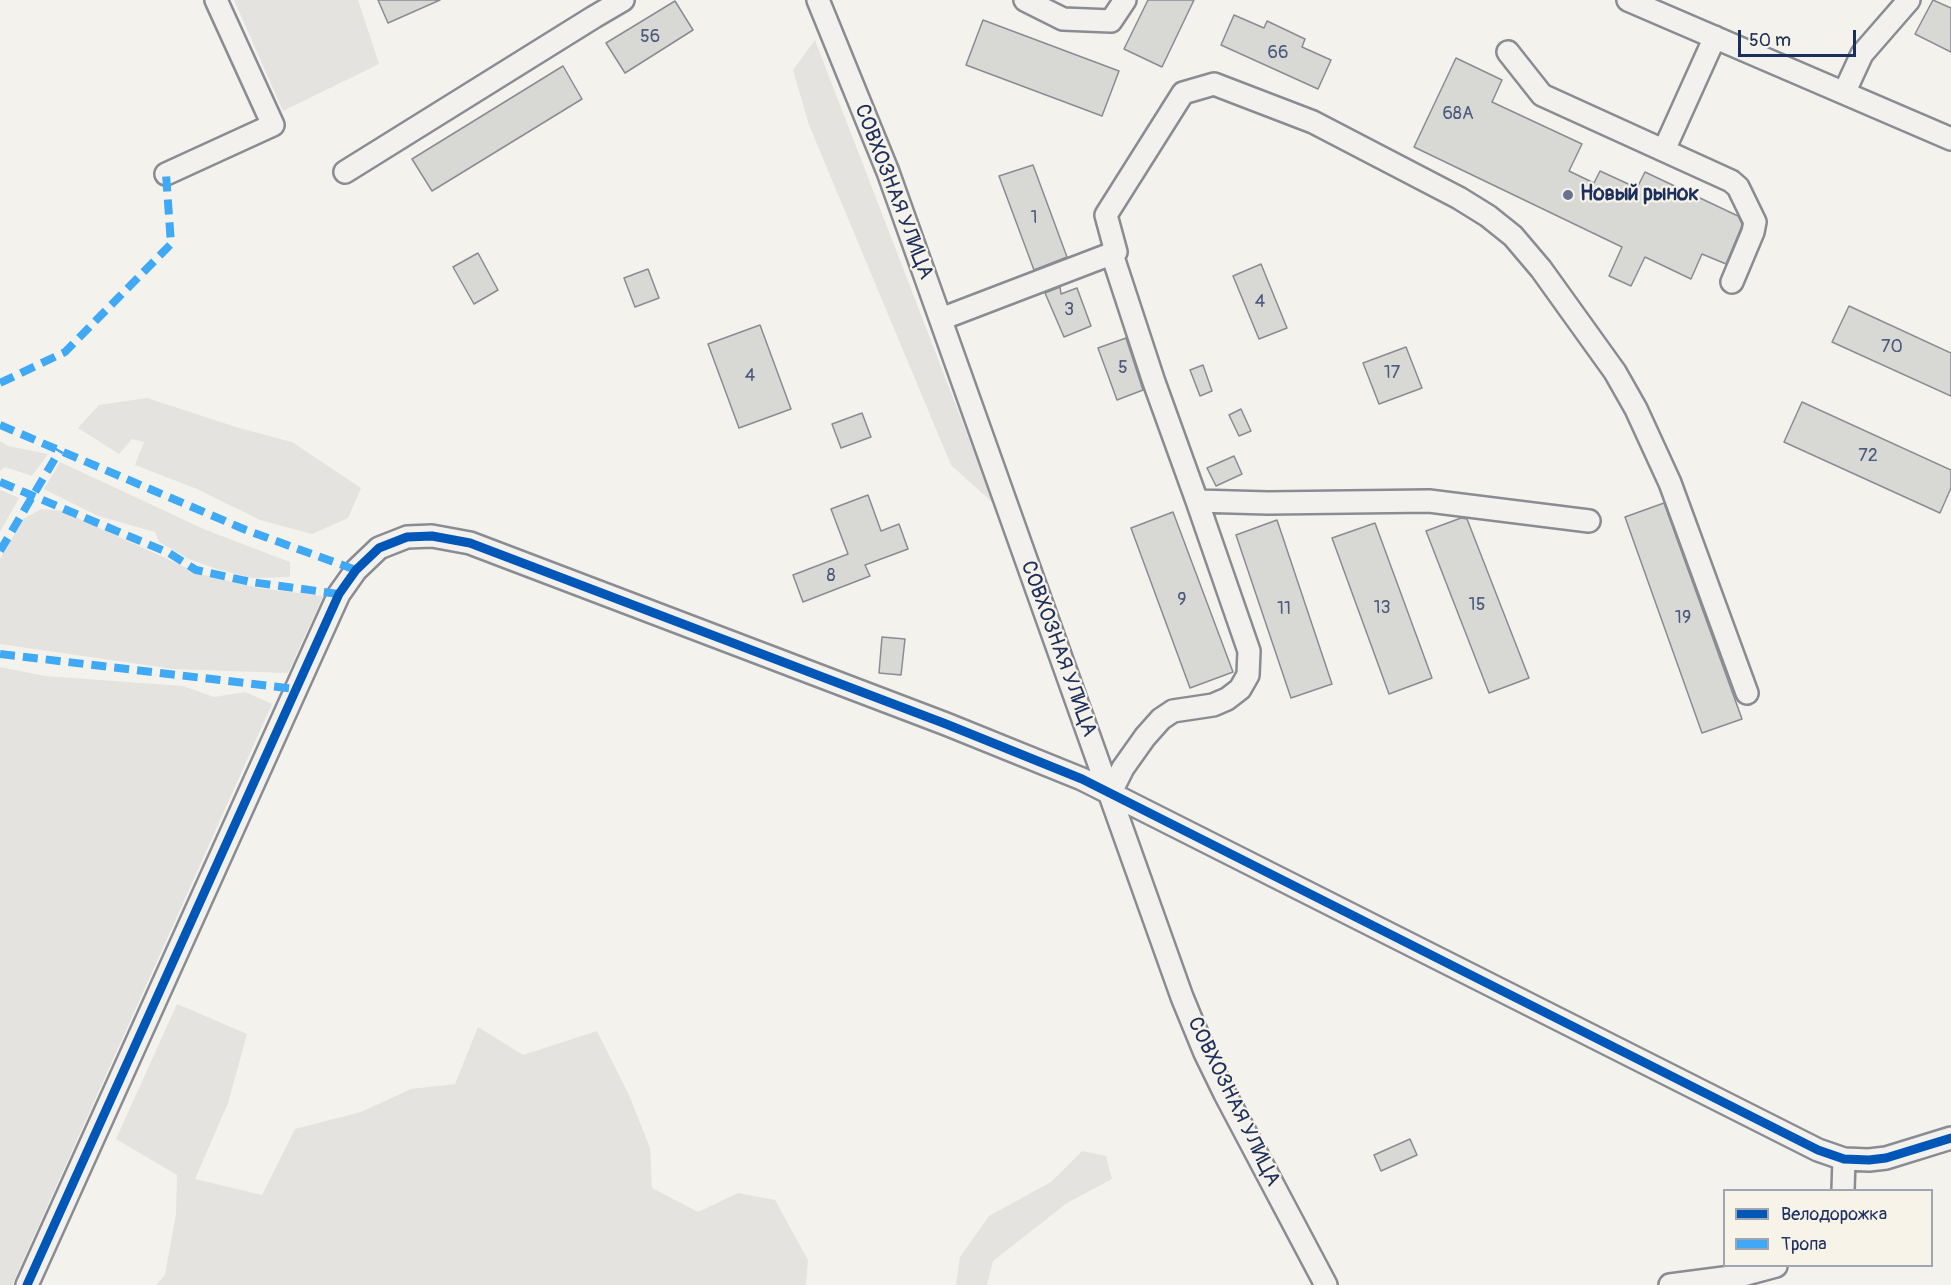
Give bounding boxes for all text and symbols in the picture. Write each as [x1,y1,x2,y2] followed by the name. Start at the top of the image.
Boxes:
[1741,18,1860,56] scale bar
[640,26,660,48] house number: 56
[1749,29,1791,52] text: 50 m
[1268,42,1288,64] house number: 66
[848,101,938,283] street label: СОВХОЗНАЯ УЛИЦА
[1442,103,1474,125] house number: 68А
[1580,182,1699,208] place label: Новый рынок
[1561,188,1575,202] marker: Новый рынок
[1030,207,1038,229] house number: 1
[1255,291,1265,313] house number: 4
[1064,299,1074,321] house number: 3
[1881,336,1903,358] house number: 70
[1118,357,1128,379] house number: 5
[1384,362,1400,384] house number: 17
[745,365,755,387] house number: 4
[1858,445,1878,467] house number: 72
[1014,558,1102,740] street label: СОВХОЗНАЯ УЛИЦА
[826,565,836,587] house number: 8
[1177,589,1187,611] house number: 9
[1469,594,1485,616] house number: 15
[1373,597,1391,619] house number: 13
[1277,598,1291,620] house number: 11
[1675,607,1691,629] house number: 19
[1181,1013,1285,1191] street label: СОВХОЗНАЯ УЛИЦА
[1723,1189,1933,1267] legend
[1781,1203,1887,1226] text: Велодорожка
[1781,1233,1827,1256] text: Тропа

